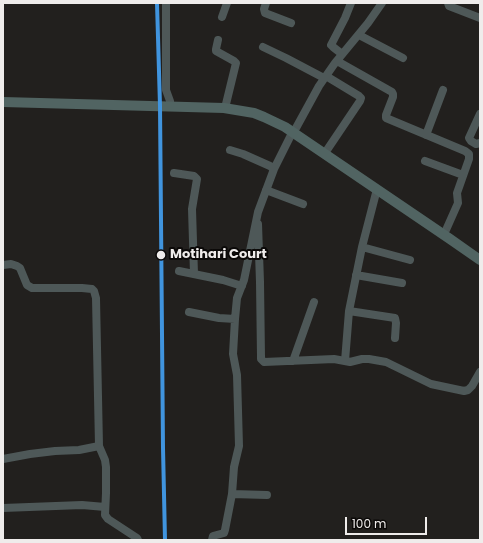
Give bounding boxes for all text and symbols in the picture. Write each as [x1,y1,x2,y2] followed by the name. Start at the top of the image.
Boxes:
[170,247,267,263] place label: Motihari Court
[155,249,167,261] marker: Motihari Court
[347,509,429,535] scale bar
[352,515,386,532] text: 100 m

